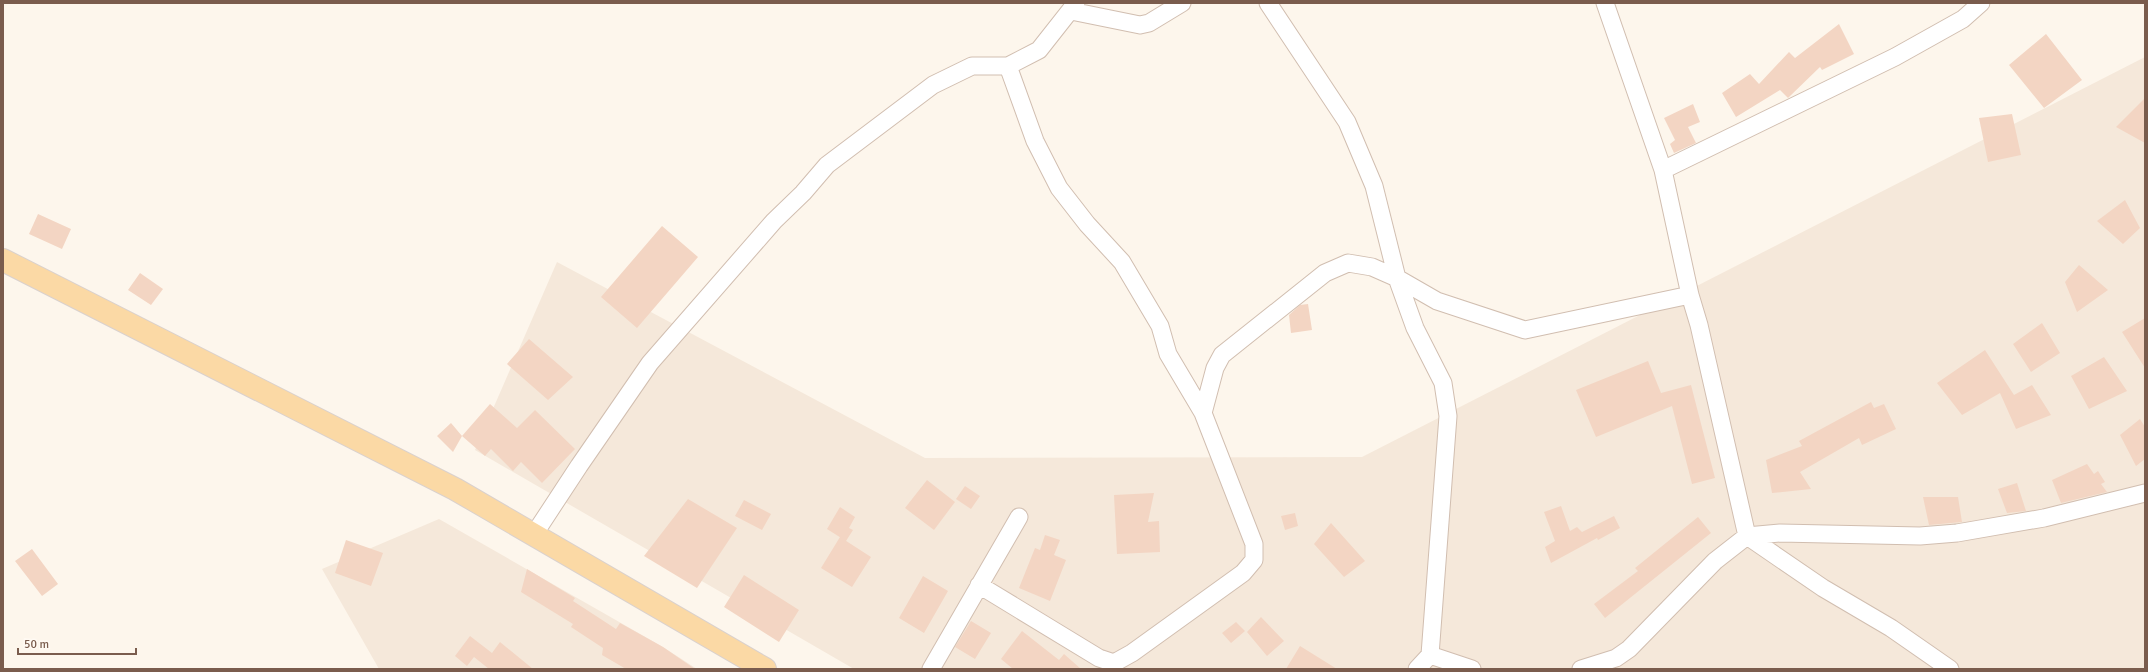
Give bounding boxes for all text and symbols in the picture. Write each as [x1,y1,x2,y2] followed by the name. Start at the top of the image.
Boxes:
[18,630,136,656] scale bar
[24,637,49,652] text: 50 m

